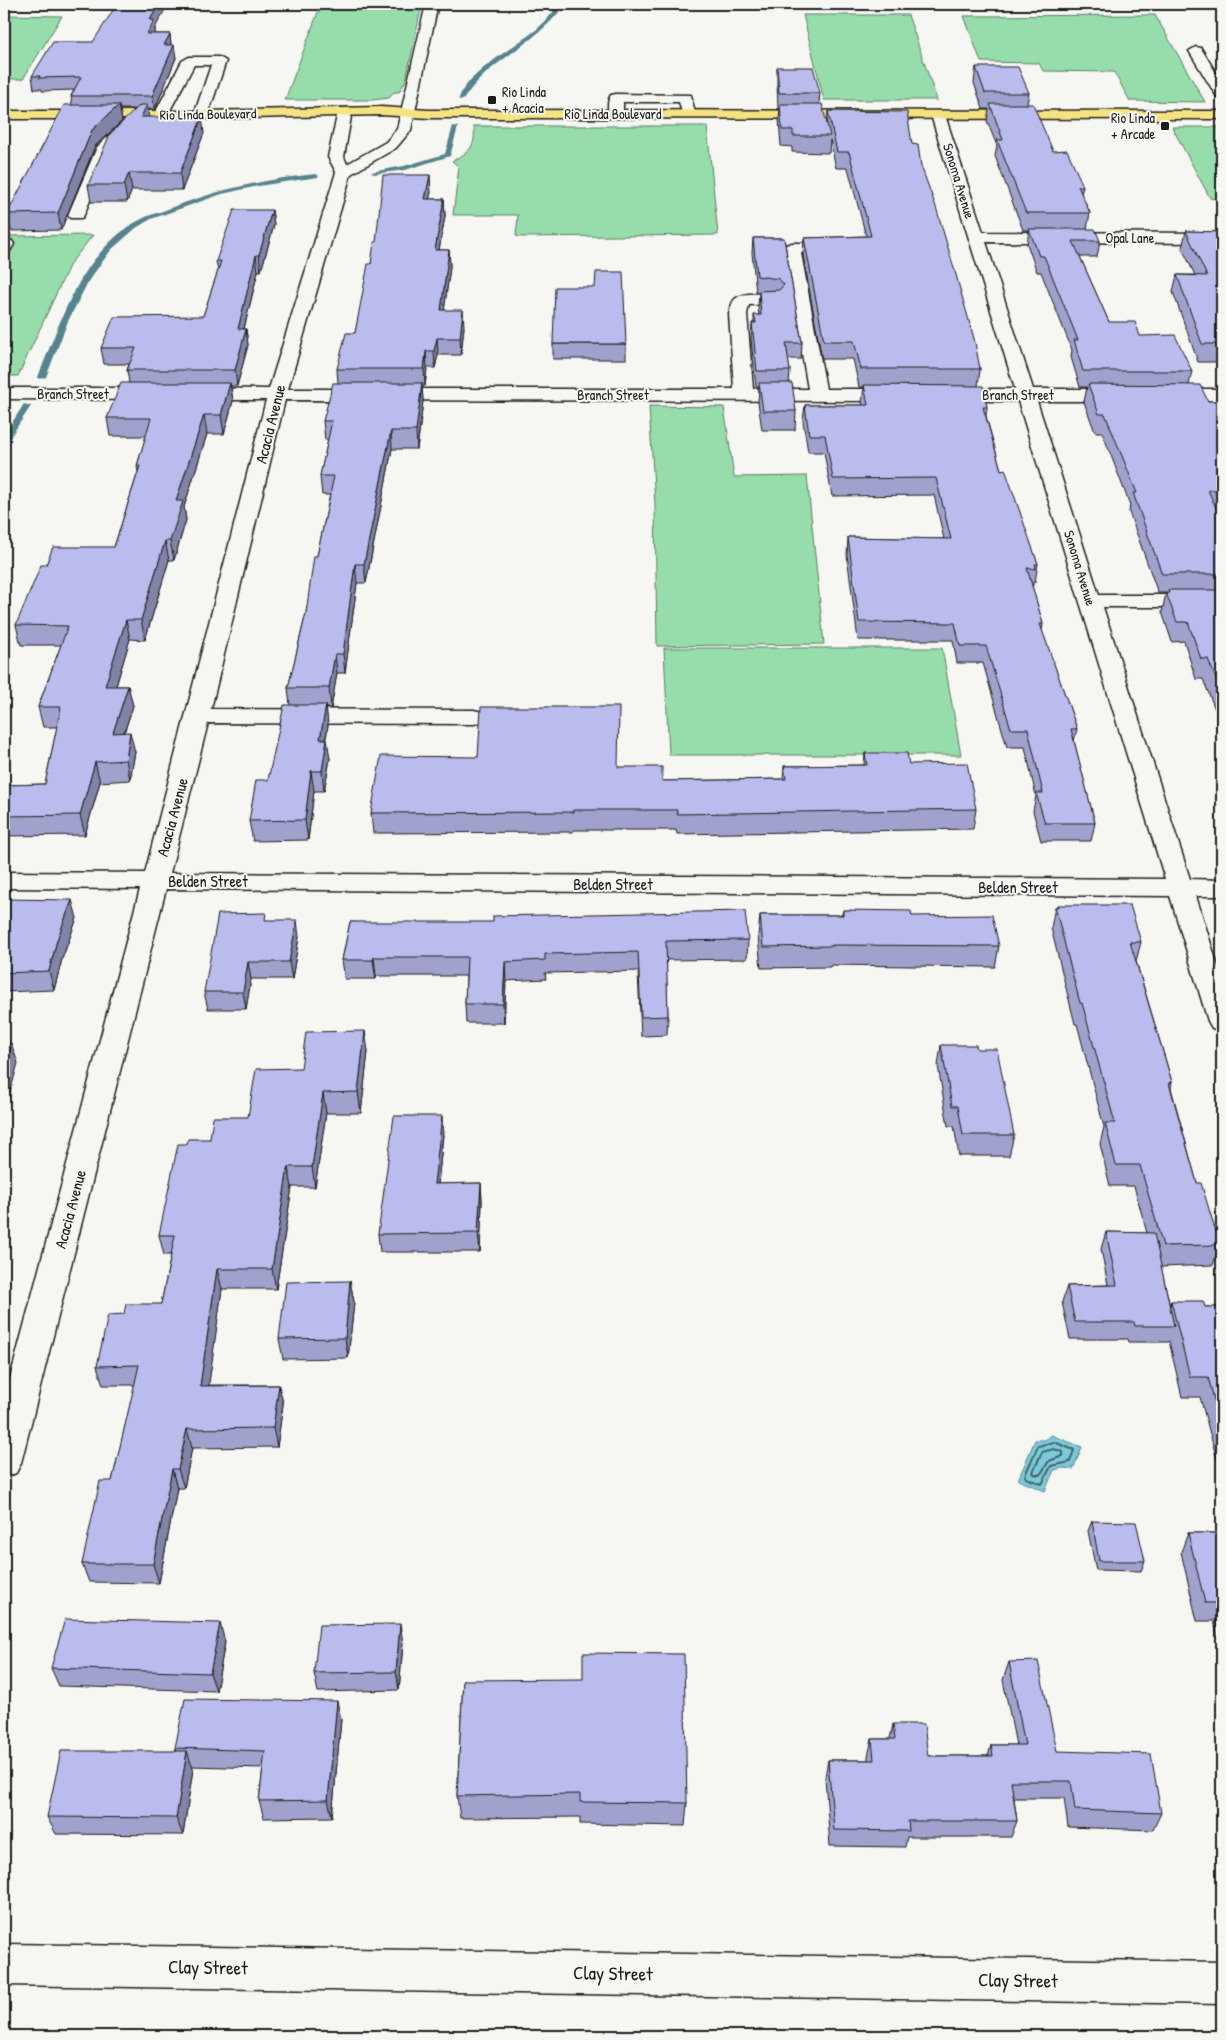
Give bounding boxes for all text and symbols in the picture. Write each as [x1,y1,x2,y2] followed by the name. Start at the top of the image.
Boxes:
[502,82,546,117] place label: Rio Linda + Acacia
[486,94,498,106] marker: Rio Linda + Acacia
[159,103,257,124] street label: Rio Linda Boulevard
[565,104,662,123] street label: Rio Linda Boulevard
[1111,108,1156,143] place label: Rio Linda + Arcade
[1159,120,1171,132] marker: Rio Linda + Arcade
[939,141,980,221] street label: Sonoma Avenue
[1106,228,1155,248] street label: Opal Lane
[250,382,291,466] street label: Acacia Avenue
[37,384,109,403] street label: Branch Street
[577,385,649,404] street label: Branch Street
[982,385,1054,404] street label: Branch Street
[1060,528,1101,608] street label: Sonoma Avenue
[151,775,193,859] street label: Acacia Avenue
[168,870,248,892] street label: Belden Street
[573,873,653,895] street label: Belden Street
[978,876,1058,898] street label: Belden Street
[49,1167,91,1251] street label: Acacia Avenue
[168,1953,248,1981] street label: Clay Street
[573,1959,653,1987] street label: Clay Street
[978,1966,1058,1994] street label: Clay Street

